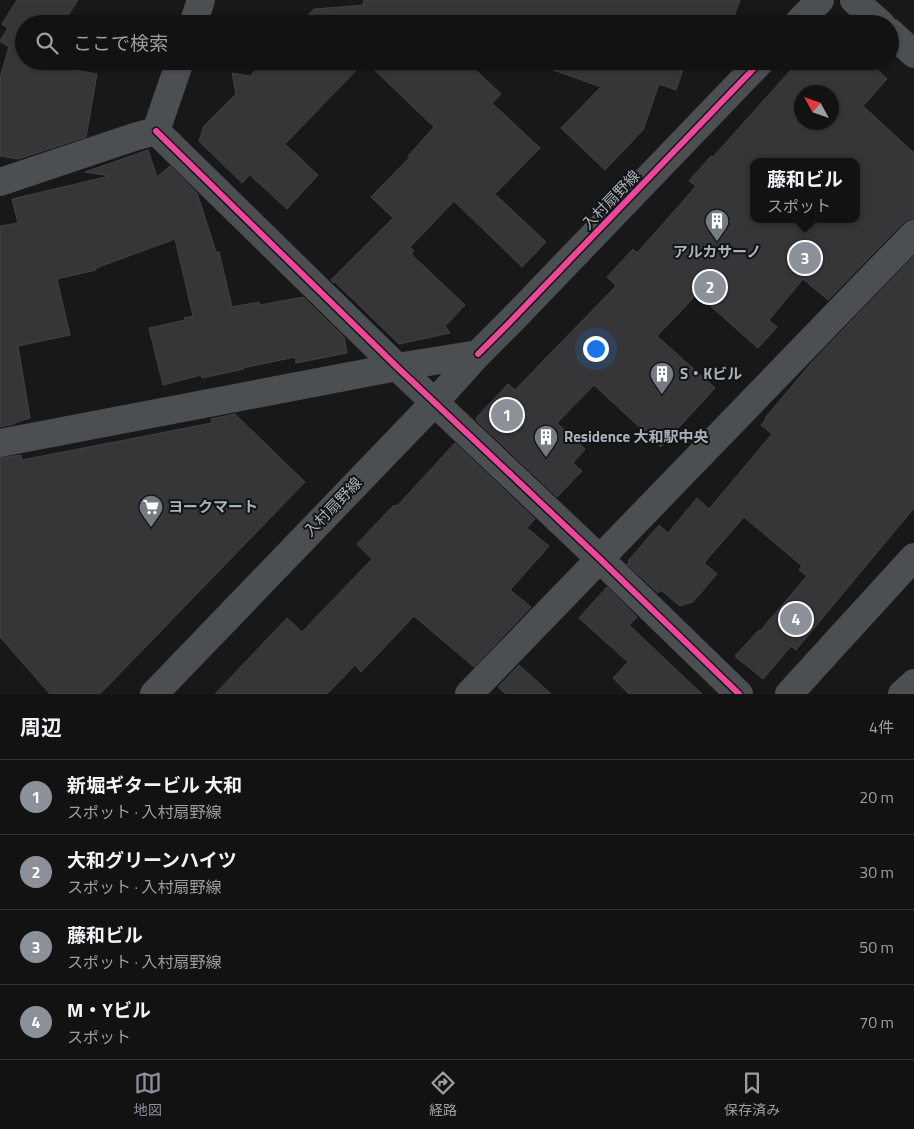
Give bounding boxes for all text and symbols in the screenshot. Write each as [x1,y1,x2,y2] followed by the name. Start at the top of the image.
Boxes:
[15,15,899,70] search box
[73,28,168,57] text: ここで検索
[33,29,61,57] icon: search
[794,85,839,130] north arrow
[750,158,860,223] popup
[767,164,843,193] text: 藤和ビル
[576,165,645,235] street label: 入村扇野線
[767,194,831,218] text: スポット
[704,208,730,242] building icon: アルカサーノ
[789,239,821,277] pin: 3
[673,240,761,263] place label: アルカサーノ
[694,268,726,306] pin: 2
[583,336,609,362] your location
[649,361,675,395] building icon: S・Kビル
[680,362,742,385] place label: S・Kビル
[491,396,523,434] pin: 1
[533,424,559,458] building icon: Residence 大和駅中央
[564,425,709,448] place label: Residence 大和駅中央
[298,472,367,542] street label: 入村扇野線
[138,494,164,528] supermarket icon: ヨークマート
[168,495,258,518] place label: ヨークマート
[780,600,812,638] pin: 4
[20,711,62,743] text: 周辺
[869,715,894,739] text: 4件
[67,770,242,799] text: 新堀ギタービル 大和
[32,785,40,809] text: 1
[859,785,894,809] text: 20 m
[67,800,222,824] text: スポット · 入村扇野線
[67,845,237,874] text: 大和グリーンハイツ
[32,860,40,884] text: 2
[859,860,894,884] text: 30 m
[67,875,222,899] text: スポット · 入村扇野線
[67,920,143,949] text: 藤和ビル
[32,935,40,959] text: 3
[859,935,894,959] text: 50 m
[67,950,222,974] text: スポット · 入村扇野線
[67,995,151,1024] text: M・Yビル
[32,1010,40,1034] text: 4
[859,1010,894,1034] text: 70 m
[67,1025,131,1049] text: スポット
[134,1069,162,1120] tab: 地図
[429,1069,457,1120] tab: 経路
[724,1069,780,1120] tab: 保存済み

